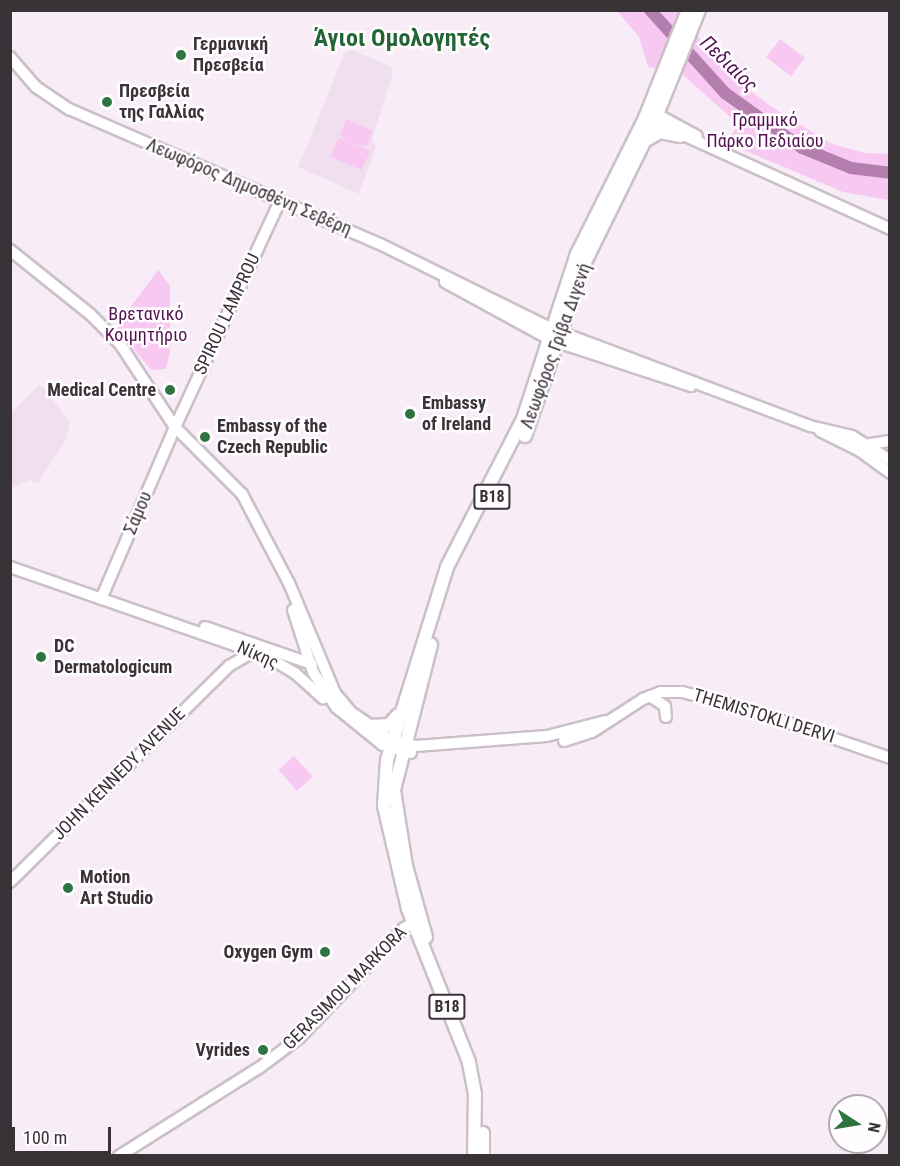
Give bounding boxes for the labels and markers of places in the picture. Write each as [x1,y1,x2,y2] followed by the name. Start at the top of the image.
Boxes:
[193,34,268,76] place label: Γερμανική Πρεσβεία
[174,48,188,62] marker: Γερμανική Πρεσβεία
[119,81,205,124] place label: Πρεσβεία της Γαλλίας
[100,95,114,109] marker: Πρεσβεία της Γαλλίας
[47,379,156,401] place label: Medical Centre
[161,381,179,399] marker: Medical Centre
[422,393,491,436] place label: Embassy of Ireland
[403,407,417,421] marker: Embassy of Ireland
[217,416,328,458] place label: Embassy of the Czech Republic
[198,430,212,444] marker: Embassy of the Czech Republic
[54,636,172,678] place label: DC Dermatologicum
[32,648,50,666] marker: DC Dermatologicum
[80,867,153,910] place label: Motion Art Studio
[61,881,75,895] marker: Motion Art Studio
[224,941,313,963] place label: Oxygen Gym
[318,945,332,959] marker: Oxygen Gym
[195,1039,250,1061] place label: Vyrides
[254,1041,272,1059] marker: Vyrides

